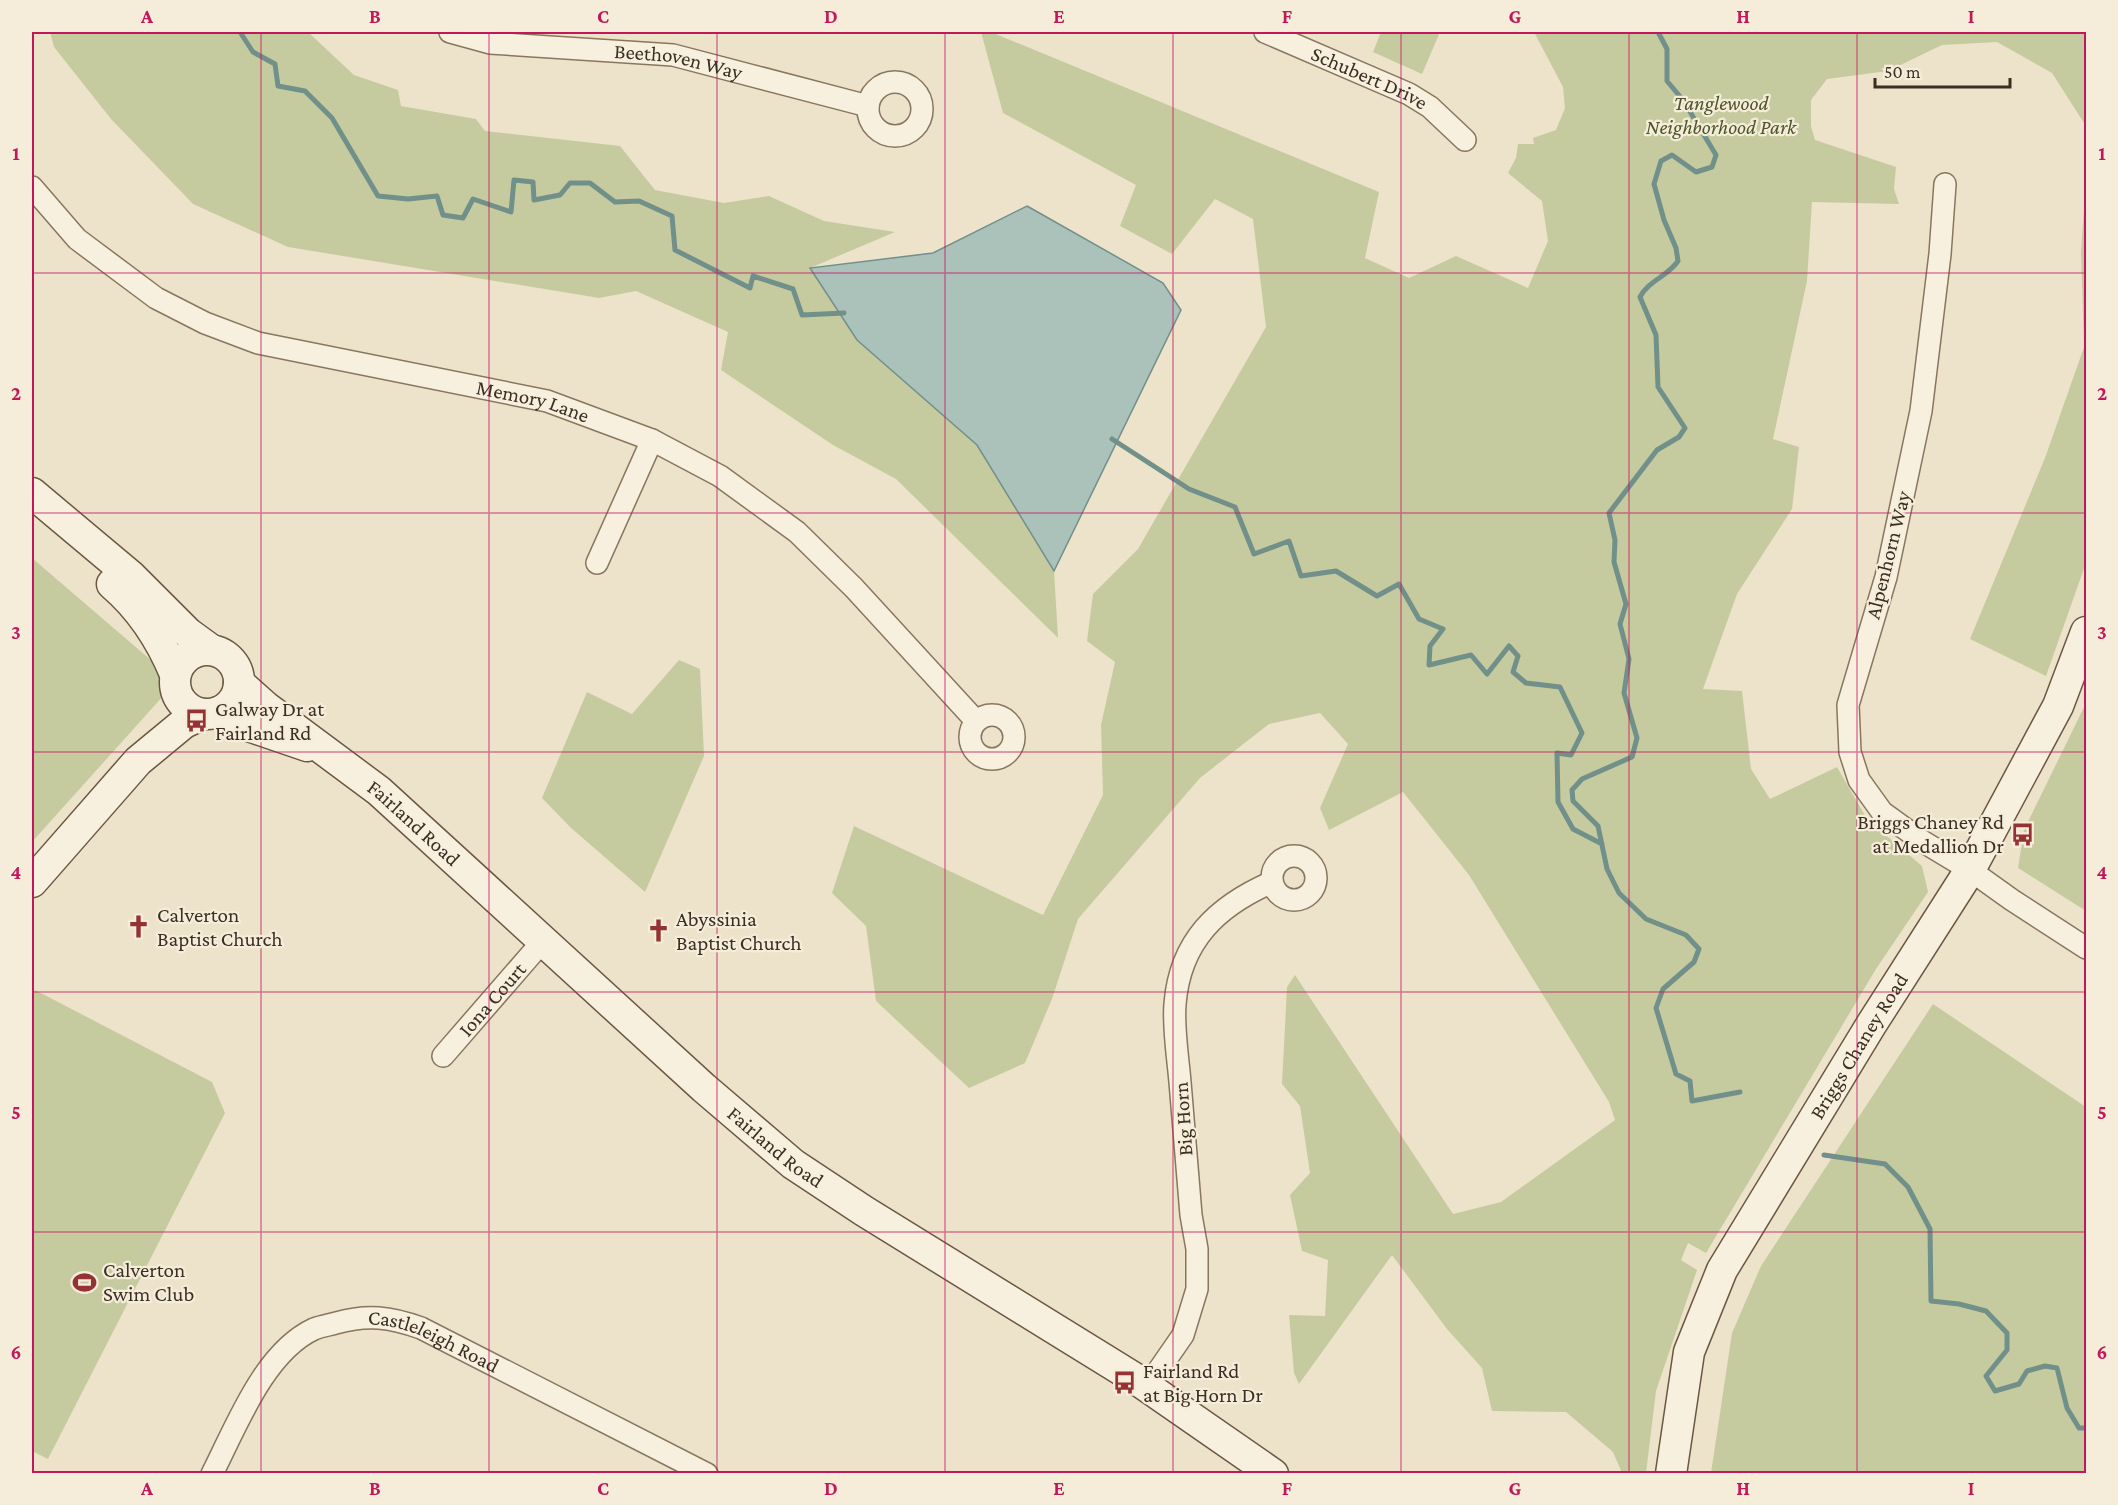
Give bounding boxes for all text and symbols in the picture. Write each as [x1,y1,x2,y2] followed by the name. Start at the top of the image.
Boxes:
[140,5,154,27] text: A
[369,5,381,27] text: B
[597,5,609,27] text: C
[824,5,838,27] text: D
[1053,5,1065,27] text: E
[1282,5,1293,27] text: F
[1509,5,1522,27] text: G
[1736,5,1750,27] text: H
[1968,5,1975,27] text: I
[613,39,745,85] street label: Beethoven Way
[1308,41,1432,115] street label: Schubert Drive
[1875,51,2010,89] scale bar
[1884,62,1921,82] text: 50 m
[1646,91,1797,139] park label: Tanglewood Neighborhood Park
[12,142,20,164] text: 1
[2098,142,2106,164] text: 1
[474,375,593,428] street label: Memory Lane
[11,382,21,404] text: 2
[2097,382,2107,404] text: 2
[1861,488,1916,621] street label: Alpenhorn Way
[11,621,21,643] text: 3
[2097,621,2107,643] text: 3
[215,697,325,745] place label: Galway Dr at Fairland Rd
[184,708,210,734] bus stop icon: Galway Dr at Fairland Rd
[363,775,465,871] street label: Fairland Road
[1857,810,2005,858] place label: Briggs Chaney Rd at Medallion Dr
[2009,821,2035,847] bus stop icon: Briggs Chaney Rd at Medallion Dr
[11,861,22,883] text: 4
[2097,861,2108,883] text: 4
[157,903,283,951] place label: Calverton Baptist Church
[676,907,802,955] place label: Abyssinia Baptist Church
[126,914,152,940] church icon: Calverton Baptist Church
[645,918,671,944] church icon: Abyssinia Baptist Church
[454,957,531,1041] street label: Iona Court
[1805,969,1913,1123] street label: Briggs Chaney Road
[1168,1081,1198,1157] street label: Big Horn
[11,1101,21,1123] text: 5
[722,1101,828,1193] street label: Fairland Road
[2097,1101,2107,1123] text: 5
[103,1258,194,1306] place label: Calverton Swim Club
[72,1269,98,1295] sports icon: Calverton Swim Club
[368,1306,503,1378] street label: Castleleigh Road
[11,1341,21,1363] text: 6
[2097,1341,2107,1363] text: 6
[1143,1359,1264,1407] place label: Fairland Rd at Big Horn Dr
[1112,1370,1138,1396] bus stop icon: Fairland Rd at Big Horn Dr
[140,1477,154,1499] text: A
[369,1477,381,1499] text: B
[597,1477,609,1499] text: C
[824,1477,838,1499] text: D
[1053,1477,1065,1499] text: E
[1282,1477,1293,1499] text: F
[1509,1477,1522,1499] text: G
[1736,1477,1750,1499] text: H
[1968,1477,1975,1499] text: I

